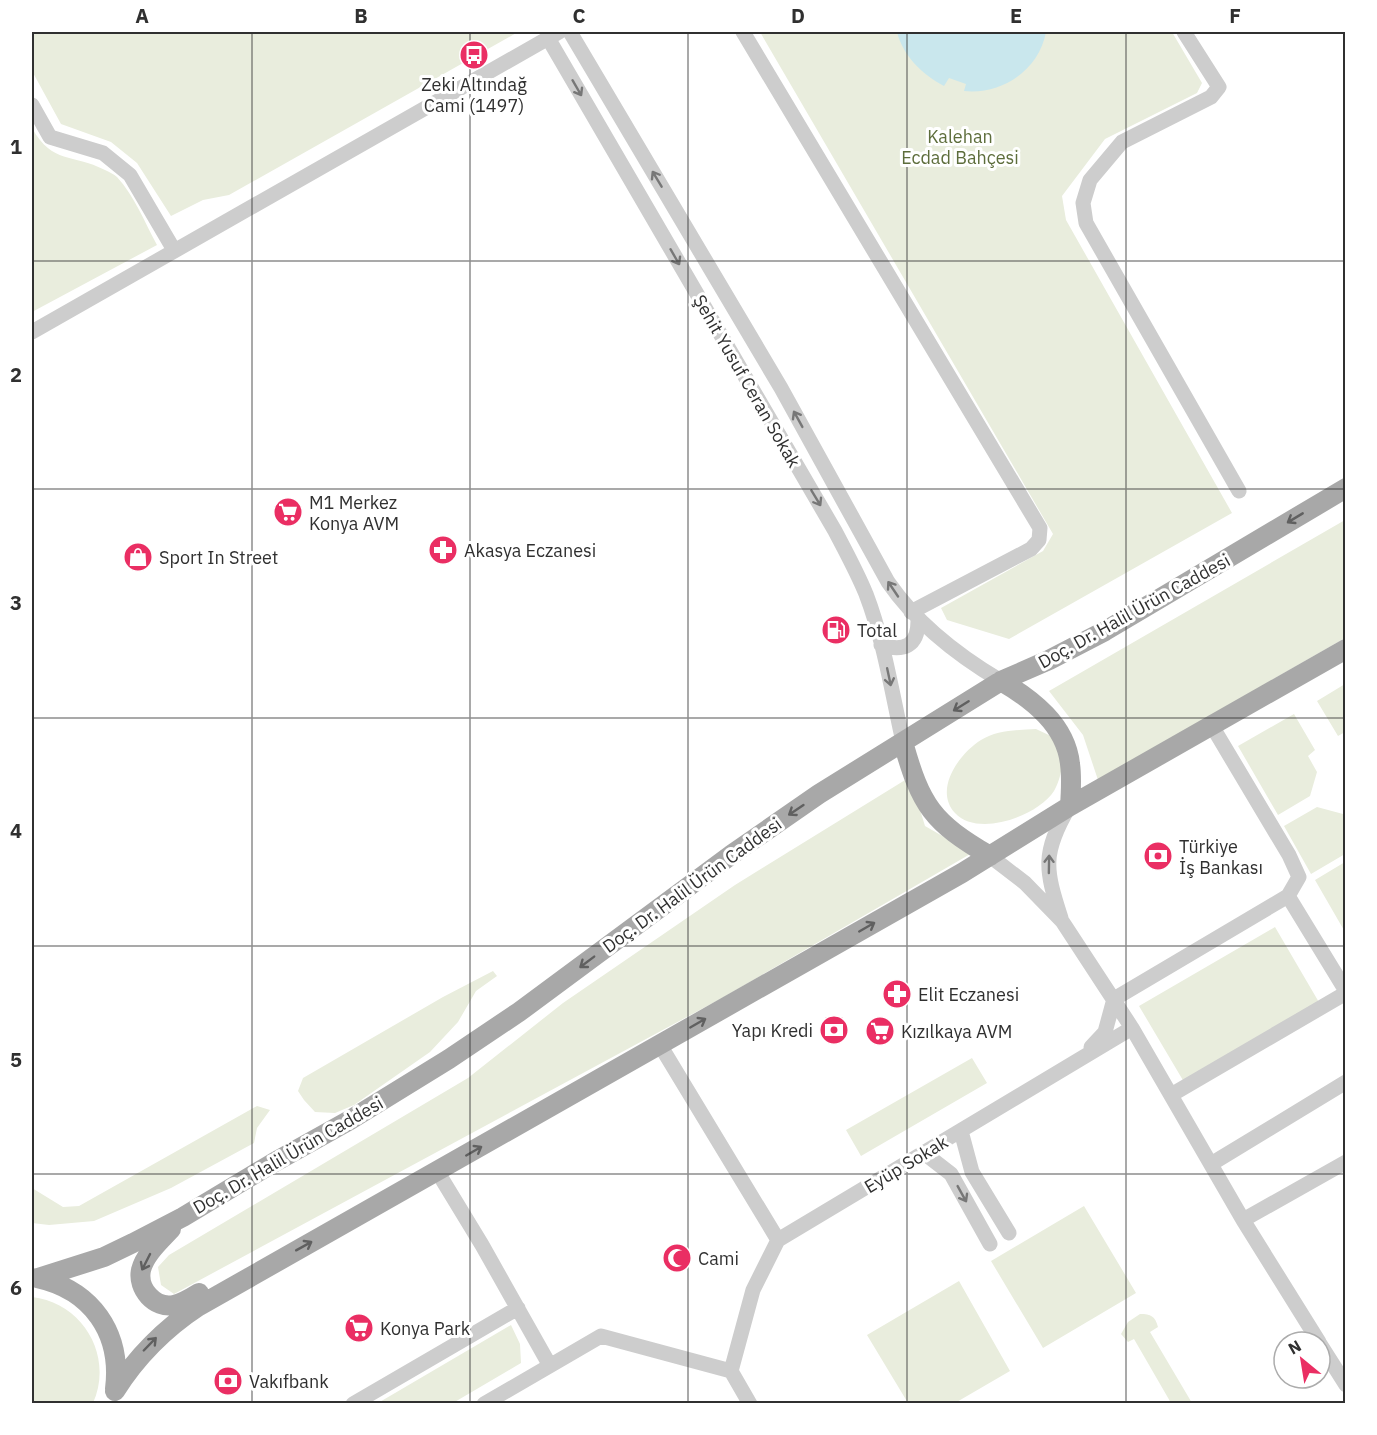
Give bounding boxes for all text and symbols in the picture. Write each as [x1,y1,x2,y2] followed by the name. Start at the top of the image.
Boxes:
[135,2,149,29] text: A
[354,2,368,29] text: B
[572,2,586,29] text: C
[791,2,805,29] text: D
[1010,2,1022,29] text: E
[1229,2,1241,29] text: F
[458,39,490,71] bus stop icon: Zeki Altındağ Cami (1497)
[421,73,527,117] place label: Zeki Altındağ Cami (1497)
[572,79,583,97] one-way arrow
[901,125,1019,169] park label: Kalehan Ecdad Bahçesi
[10,133,22,160] text: 1
[650,170,662,187] one-way arrow
[669,248,681,265] one-way arrow
[688,290,806,472] street label: Şehit Yusuf Ceran Sokak
[10,361,22,388] text: 2
[792,411,804,428] one-way arrow
[810,489,822,506] one-way arrow
[309,491,399,535] place label: M1 Merkez Konya AVM
[272,496,304,528] supermarket icon: M1 Merkez Konya AVM
[1287,512,1304,524] one-way arrow
[427,534,459,566] pharmacy icon: Akasya Eczanesi
[464,539,596,562] place label: Akasya Eczanesi
[122,541,154,573] shop icon: Sport In Street
[159,546,278,569] place label: Sport In Street
[1034,549,1234,673] street label: Doç. Dr. Halil Ürün Caddesi
[887,582,899,598] one-way arrow
[10,589,22,616] text: 3
[820,614,852,646] fuel station icon: Total
[857,619,897,642] place label: Total
[883,668,895,687] one-way arrow
[953,700,970,712] one-way arrow
[788,804,805,816] one-way arrow
[598,812,786,958] street label: Doç. Dr. Halil Ürün Caddesi
[10,817,22,844] text: 4
[1179,835,1263,879] place label: Türkiye İş Bankası
[1142,840,1174,872] bank icon: Türkiye İş Bankası
[1043,855,1055,875] one-way arrow
[858,920,875,932] one-way arrow
[580,955,596,968] one-way arrow
[881,978,913,1010] pharmacy icon: Elit Eczanesi
[918,983,1019,1006] place label: Elit Eczanesi
[818,1014,850,1046] bank icon: Yapı Kredi
[864,1015,896,1047] supermarket icon: Kızılkaya AVM
[689,1017,706,1029] one-way arrow
[732,1019,813,1042] place label: Yapı Kredi
[901,1020,1012,1043] place label: Kızılkaya AVM
[10,1046,22,1073] text: 5
[189,1091,387,1219] street label: Doç. Dr. Halil Ürün Caddesi
[860,1130,952,1198] street label: Eyüp Sokak
[465,1144,482,1156] one-way arrow
[957,1185,968,1203] one-way arrow
[295,1240,312,1252] one-way arrow
[661,1242,693,1274] mosque icon: Cami
[698,1247,739,1270] place label: Cami
[140,1253,152,1270] one-way arrow
[10,1274,22,1301] text: 6
[343,1312,375,1344] supermarket icon: Konya Park
[380,1317,471,1340] place label: Konya Park
[1272,1330,1332,1390] north arrow
[1284,1335,1305,1359] text: N
[143,1337,158,1352] one-way arrow
[212,1365,244,1397] bank icon: Vakıfbank
[249,1370,329,1393] place label: Vakıfbank

